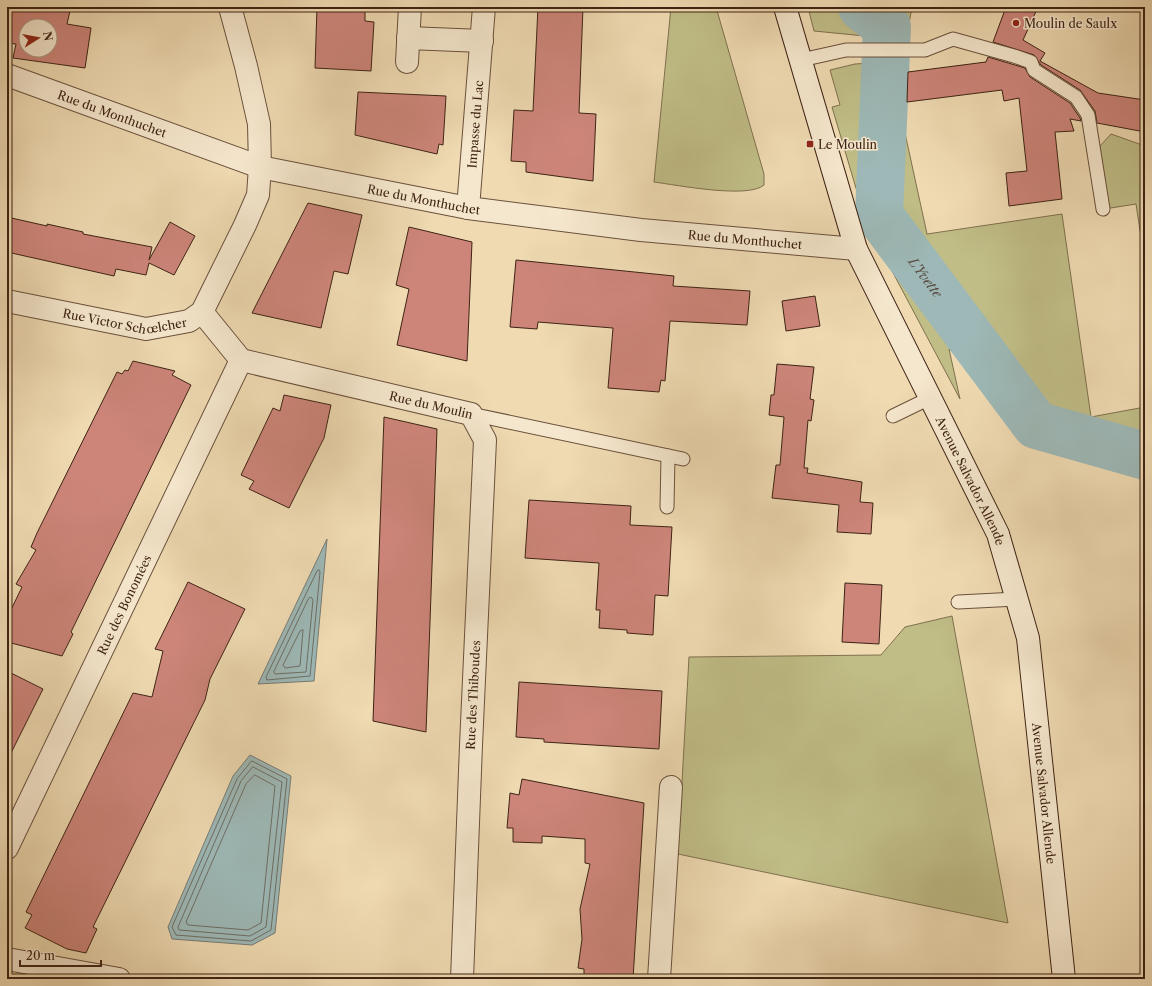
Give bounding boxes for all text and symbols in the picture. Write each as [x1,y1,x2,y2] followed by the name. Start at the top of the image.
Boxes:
[1024,16,1117,31] place label: Moulin de Saulx
[18,18,58,58] north arrow
[1011,18,1021,28] marker: Moulin de Saulx
[40,30,56,43] text: N
[464,80,486,169] street label: Impasse du Lac
[56,87,169,140] street label: Rue du Monthuchet
[818,137,878,152] place label: Le Moulin
[805,139,815,149] marker: Le Moulin
[366,181,482,217] street label: Rue du Monthuchet
[687,227,804,252] street label: Rue du Monthuchet
[905,253,946,301] water label: L'Yvette
[61,305,188,336] street label: Rue Victor Schœlcher
[388,388,475,422] street label: Rue du Moulin
[933,413,1008,547] street label: Avenue Salvador Allende
[93,552,154,657] street label: Rue des Bonomées
[463,640,483,750] street label: Rue des Thiboudes
[1029,721,1059,865] street label: Avenue Salvador Allende
[20,942,101,968] scale bar
[26,948,55,963] text: 20 m

